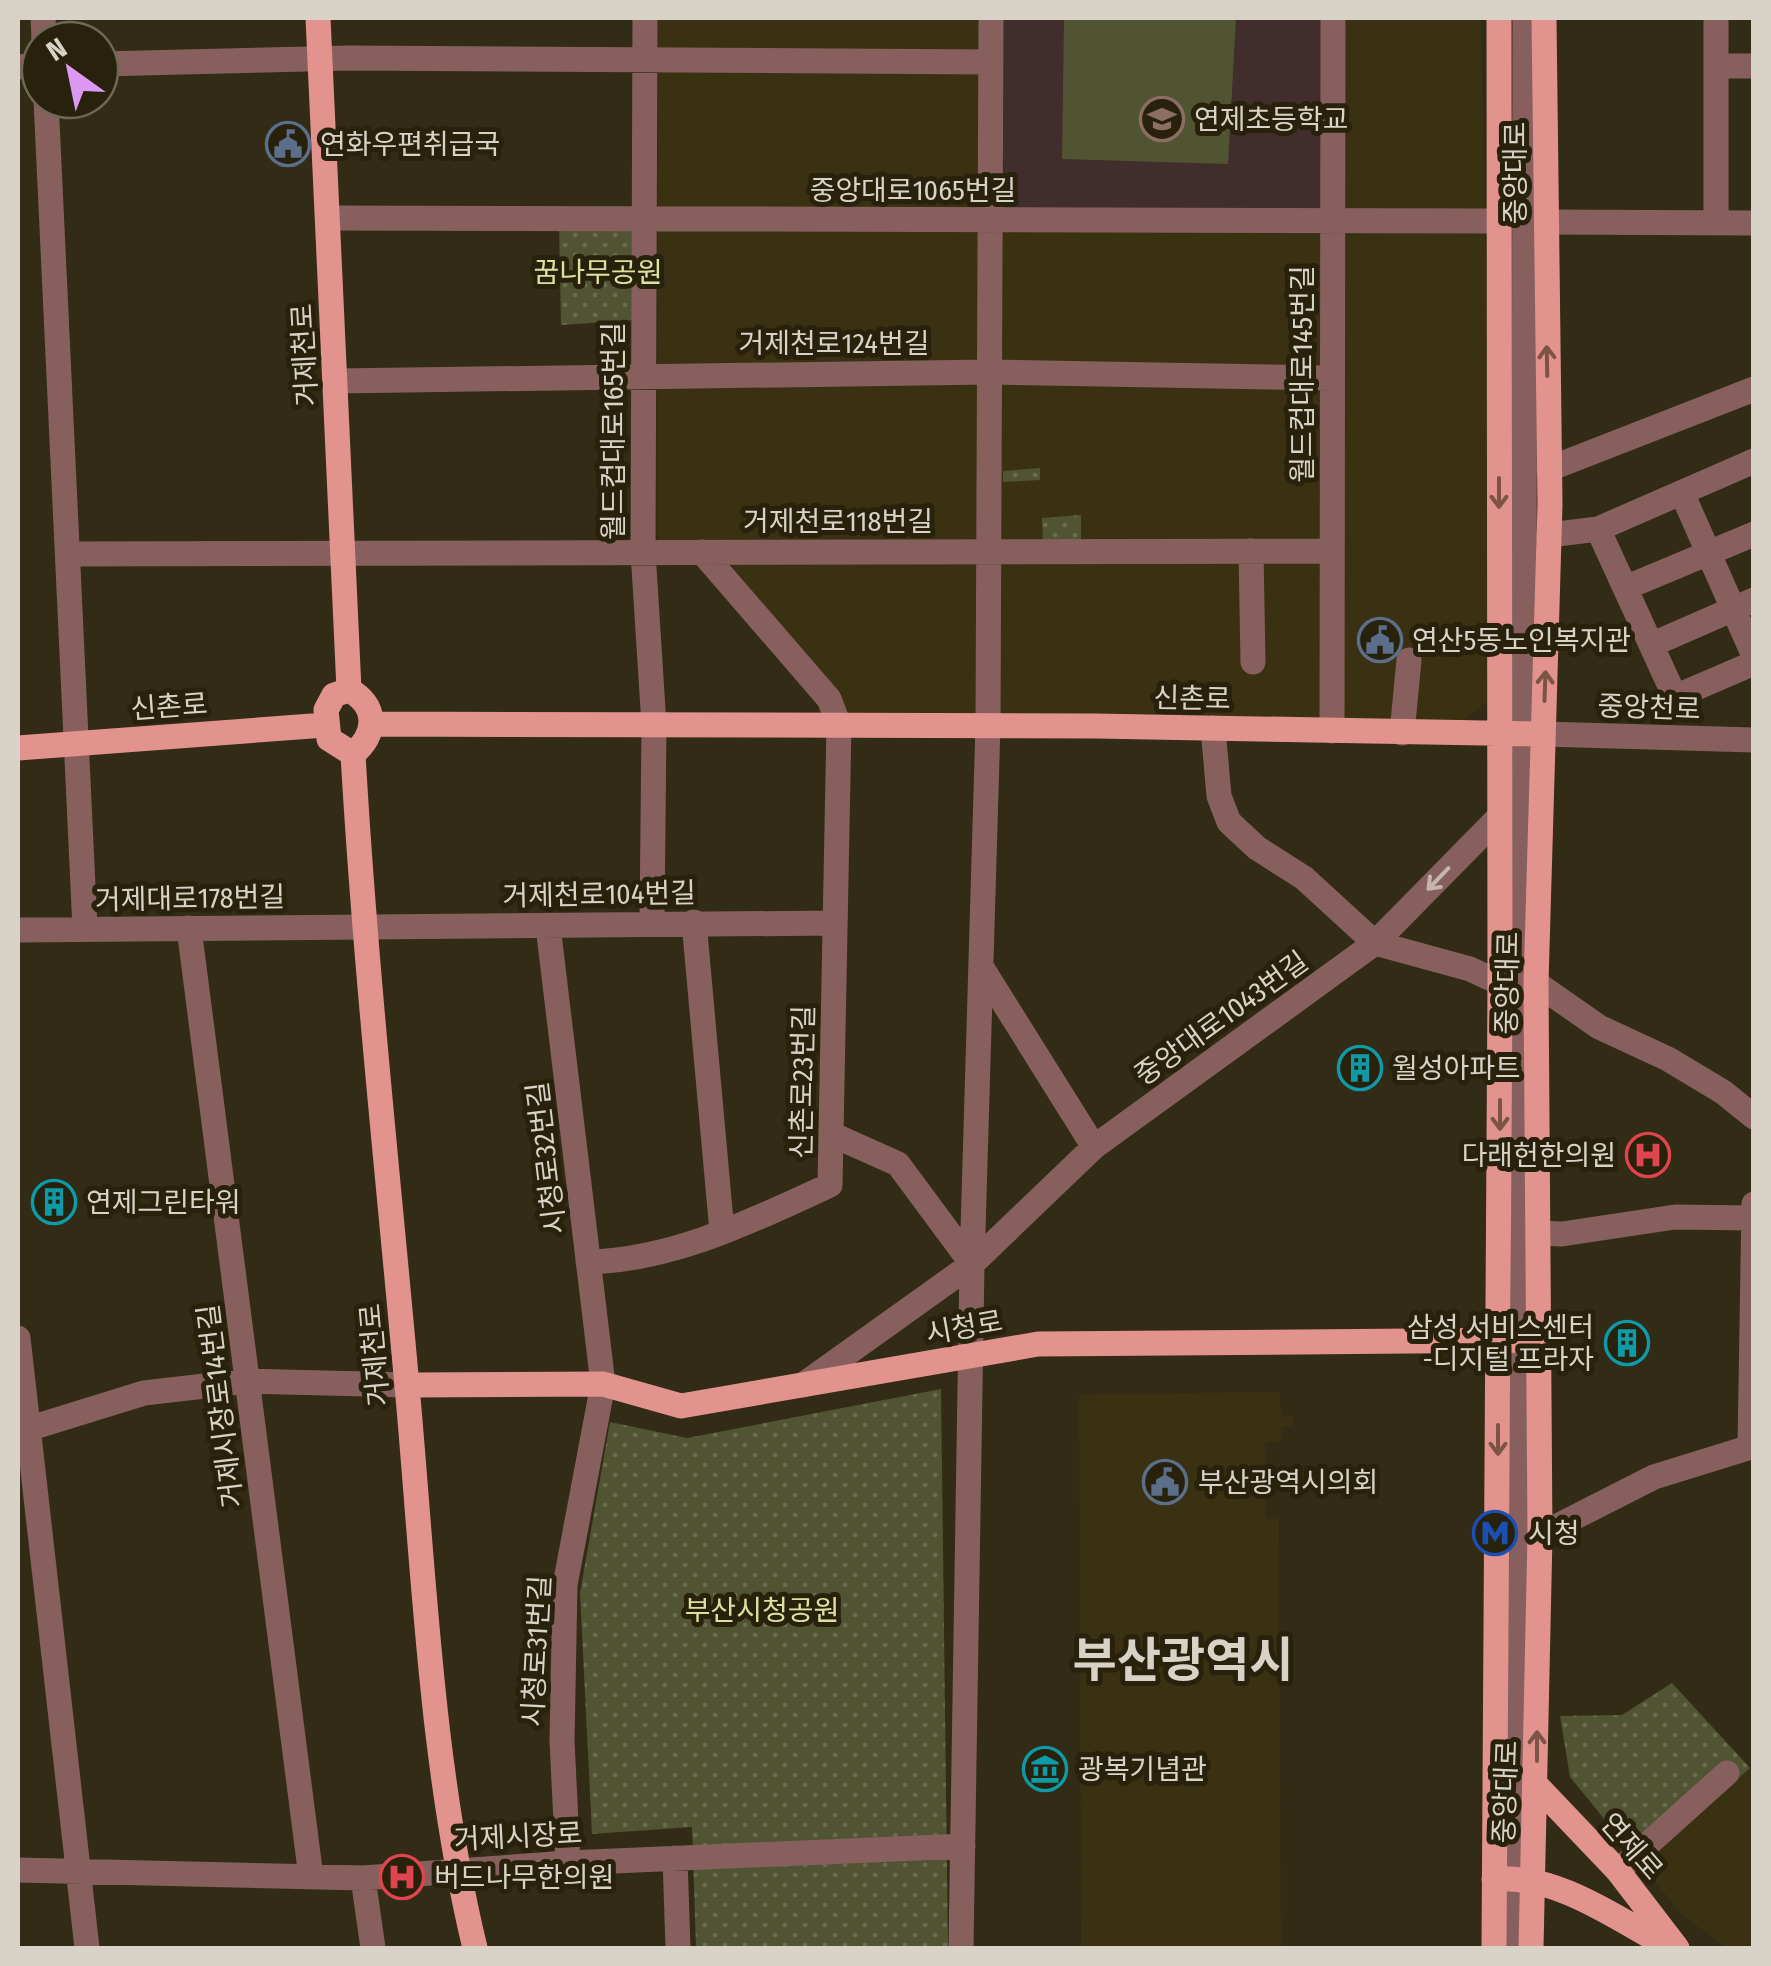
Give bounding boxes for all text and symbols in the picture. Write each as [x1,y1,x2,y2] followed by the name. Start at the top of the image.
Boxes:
[20,20,120,120] north arrow
[41,31,73,68] text: N
[1139,96,1185,142] school or university icon: 연제초등학교
[1194,103,1349,136] place label: 연제초등학교
[265,121,311,167] public building icon: 연화우편취급국
[1499,121,1532,225] street label: 중앙대로
[320,128,500,161] place label: 연화우편취급국
[810,174,1016,207] street label: 중앙대로1065번길
[534,256,662,289] park label: 꿈나무공원
[1286,265,1319,483] street label: 월드컵대로145번길
[285,303,324,407] street label: 거제천로
[597,322,630,540] street label: 월드컵대로165번길
[739,327,929,360] street label: 거제천로124번길
[1538,346,1556,378] one-way arrow
[1490,476,1508,509] one-way arrow
[743,505,933,538] street label: 거제천로118번길
[1357,617,1403,663] public building icon: 연산5동노인복지관
[1412,624,1631,657] place label: 연산5동노인복지관
[1535,671,1554,703] one-way arrow
[1153,681,1231,716] street label: 신촌로
[129,687,209,726] street label: 신촌로
[1597,689,1701,726] street label: 중앙천로
[1426,867,1450,891] one-way arrow
[502,876,696,913] street label: 거제천로104번길
[95,880,285,917] street label: 거제대로178번길
[1490,931,1525,1035] street label: 중앙대로
[1128,945,1314,1092] street label: 중앙대로1043번길
[785,1005,820,1159] street label: 신촌로23번길
[1337,1045,1383,1091] building icon: 월성아파트
[1392,1052,1521,1085] place label: 월성아파트
[521,1080,572,1236] street label: 시청로32번길
[1490,1098,1510,1131] one-way arrow
[1625,1132,1671,1178] hospital icon: 다래헌한의원
[1461,1139,1616,1172] place label: 다래헌한의원
[31,1179,77,1225] building icon: 연제그린타워
[86,1186,241,1219] place label: 연제그린타워
[192,1302,249,1510] street label: 거제시장로14번길
[354,1302,395,1408] street label: 거제천로
[923,1305,1005,1350] street label: 시청로
[1407,1311,1594,1376] place label: 삼성 서비스센터 -디지털 프라자
[1604,1320,1650,1366] building icon: 삼성 서비스센터 -디지털 프라자
[1488,1424,1508,1456] one-way arrow
[1142,1459,1188,1505] public building icon: 부산광역시의회
[1198,1466,1378,1499] place label: 부산광역시의회
[1472,1510,1518,1556] metro station icon: 시청
[1528,1517,1580,1550] place label: 시청
[516,1574,557,1728] street label: 시청로31번길
[685,1594,839,1627] park label: 부산시청공원
[1073,1632,1293,1690] district label: 부산광역시
[1528,1731,1546,1764] one-way arrow
[1487,1740,1524,1844] street label: 중앙대로
[1022,1746,1068,1792] museum icon: 광복기념관
[1078,1753,1207,1786] place label: 광복기념관
[1594,1806,1669,1886] street label: 연제로
[453,1817,583,1856] street label: 거제시장로
[379,1854,425,1900] hospital icon: 버드나무한의원
[434,1861,614,1894] place label: 버드나무한의원

